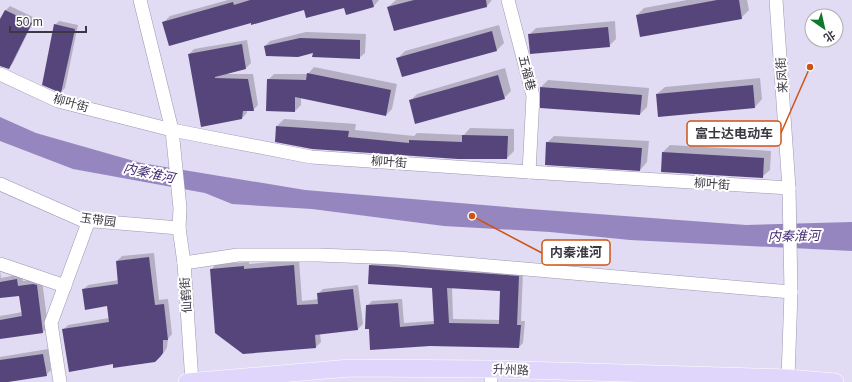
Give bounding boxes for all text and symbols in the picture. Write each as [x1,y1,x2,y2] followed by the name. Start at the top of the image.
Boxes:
[10,8,86,34] scale bar
[804,8,844,48] north arrow
[16,15,43,29] text: 50 m
[822,28,838,44] text: 北
[516,54,538,92] street label: 五福巷
[774,57,790,93] street label: 来凤街
[52,91,90,115] street label: 柳叶街
[687,121,781,146] callout: 富士达电动车
[695,126,773,141] text: 富士达电动车
[371,154,407,170] street label: 柳叶街
[122,160,179,186] water label: 内秦淮河
[694,176,730,192] street label: 柳叶街
[79,211,117,229] street label: 玉带园
[768,228,823,244] water label: 内秦淮河
[542,240,610,265] callout: 内秦淮河
[550,245,602,260] text: 内秦淮河
[178,277,194,313] street label: 仙鹤街
[493,362,529,378] street label: 升州路

